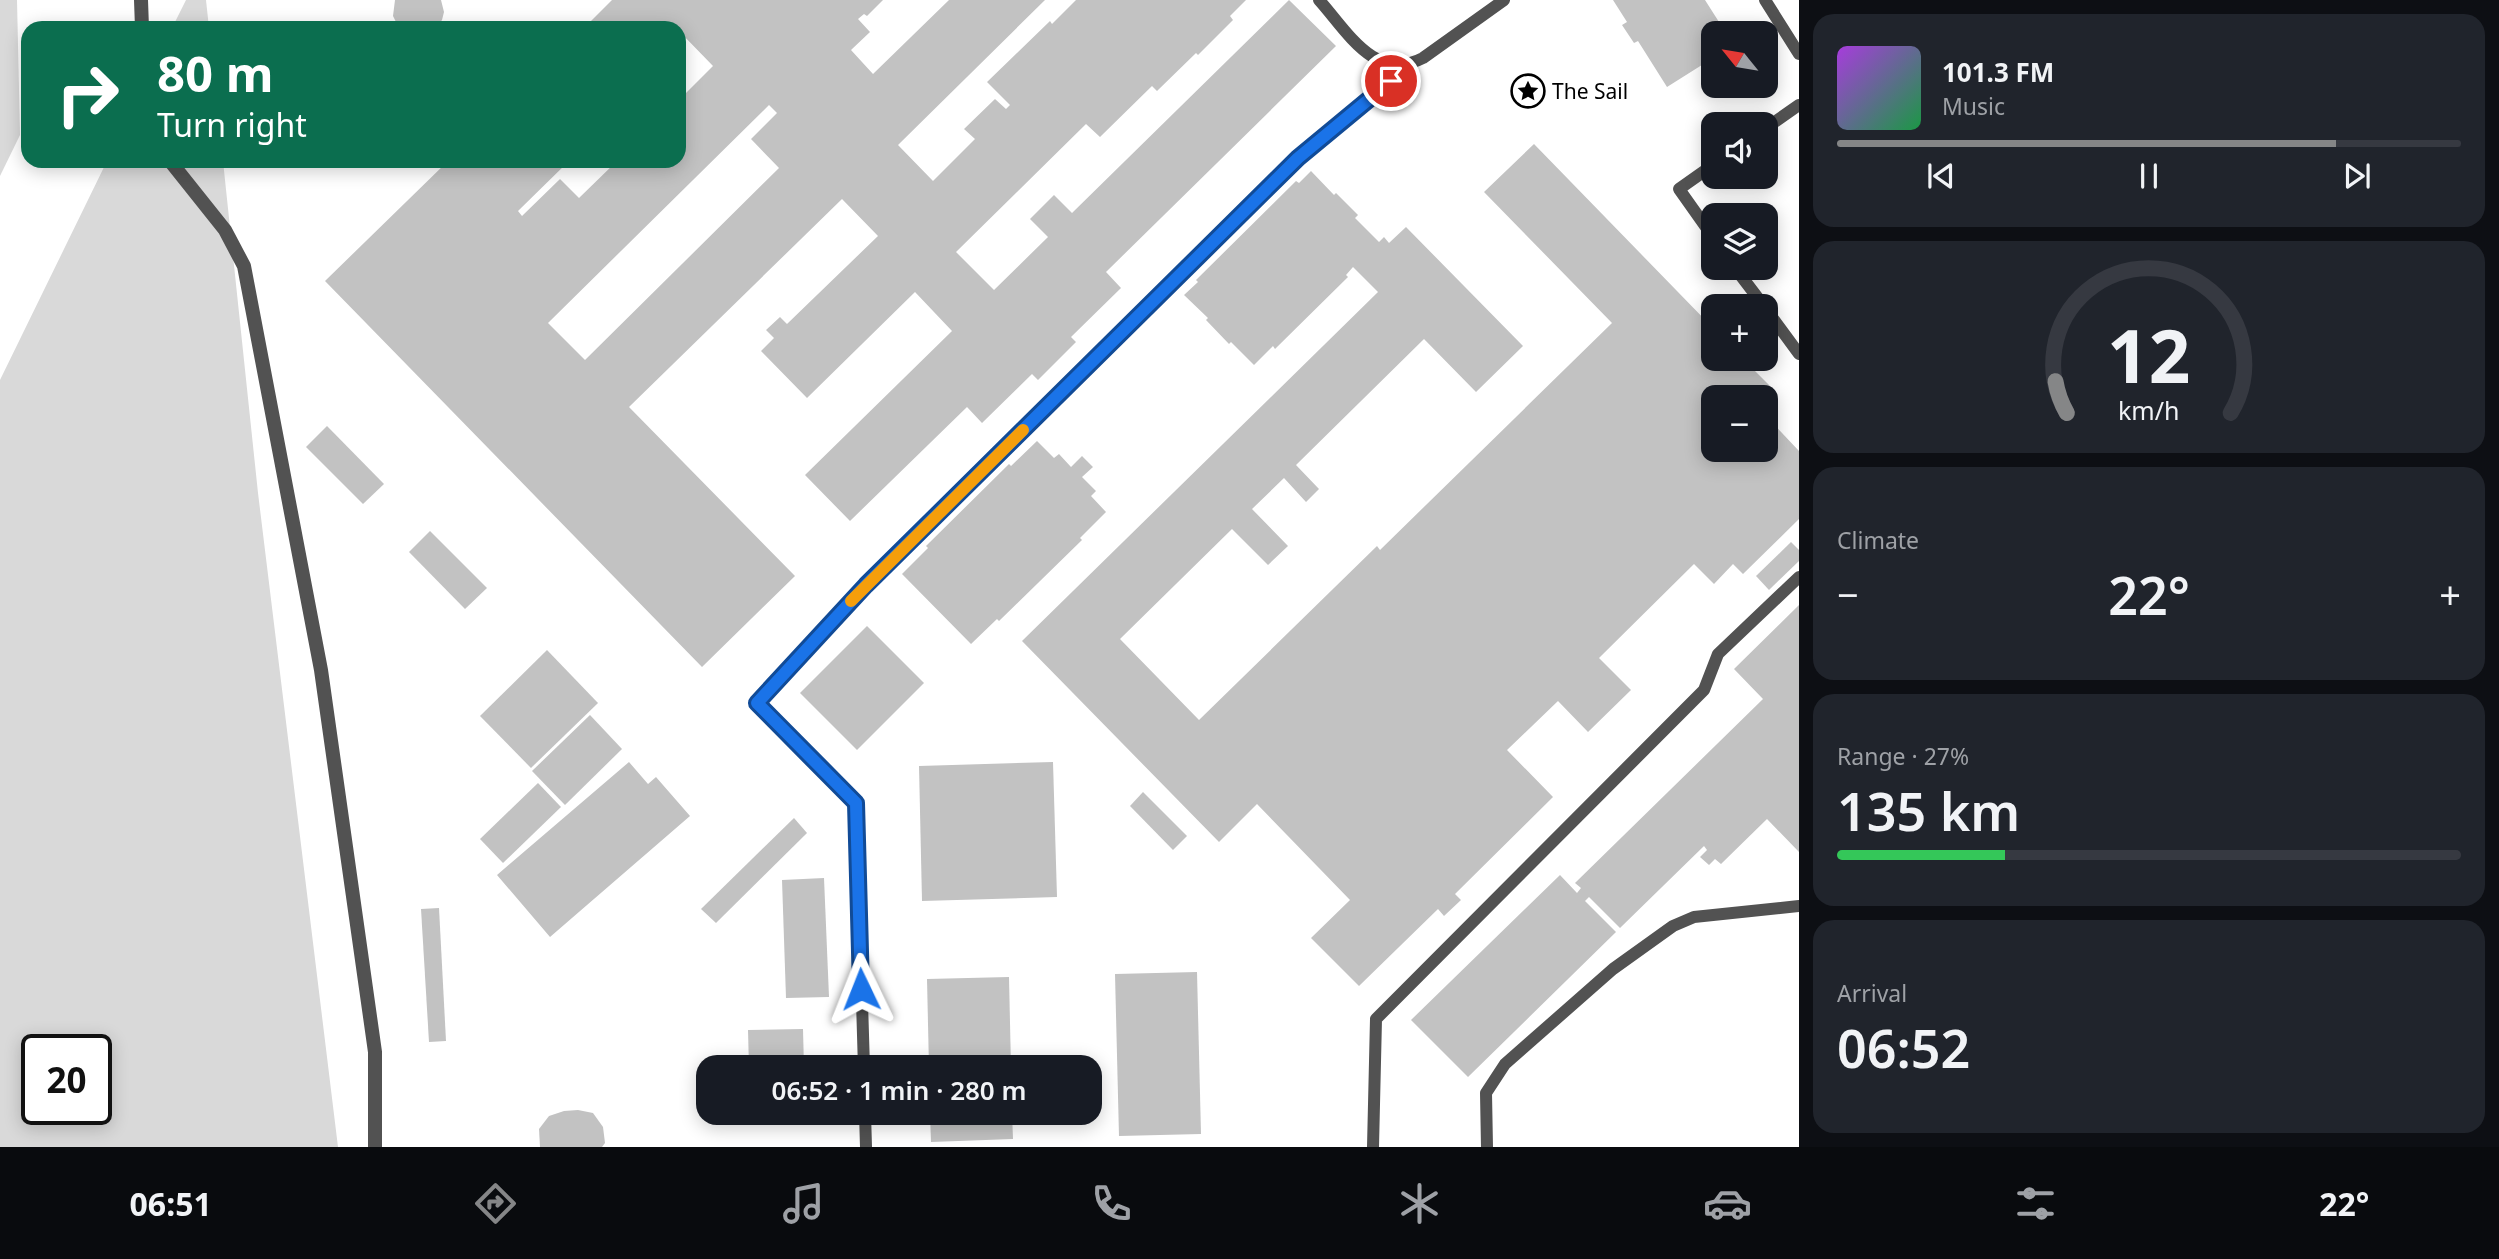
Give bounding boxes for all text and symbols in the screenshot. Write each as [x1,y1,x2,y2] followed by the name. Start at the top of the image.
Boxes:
[1701,21,1778,98] north arrow
[1701,21,1778,462] map controls
[157,40,274,106] text: 80 m
[42,49,133,140] icon: right
[1361,51,1421,111] pin
[1942,54,2054,90] text: 101.3 FM
[1372,62,1410,100] icon: arrive
[1509,72,1547,110] place icon: The Sail
[1552,77,1628,105] place label: The Sail
[1942,90,2005,122] text: Music
[157,103,307,146] text: Turn right
[1701,112,1778,189] button: sound
[1922,157,1960,195] icon: previous
[2130,157,2168,195] icon: pause
[2338,157,2376,195] icon: next
[1701,203,1778,280] button: layers
[1701,294,1778,371] button: +
[2107,305,2191,404] text: 12
[1701,385,1778,462] button: −
[2118,393,2180,427] text: km/h
[1837,524,1919,556] text: Climate
[2108,559,2190,630] text: 22°
[1837,568,1859,620] text: −
[2439,568,2461,620] text: +
[1837,740,1969,772] text: Range · 27%
[1837,775,2020,846] text: 135 km
[824,952,898,1026] position arrow
[1837,977,1907,1009] text: Arrival
[1837,1012,1970,1083] text: 06:52
[21,1034,112,1125] speed limit sign: 20
[772,1072,1026,1108] text: 06:52 · 1 min · 280 m
[471,1179,520,1228] icon: directions
[779,1179,828,1228] icon: music
[1087,1179,1136,1228] icon: phone
[1395,1179,1444,1228] icon: climate
[1703,1179,1752,1228] icon: car
[2011,1179,2060,1228] icon: filters
[130,1182,212,1225] text: 06:51
[2319,1182,2369,1225] text: 22°

